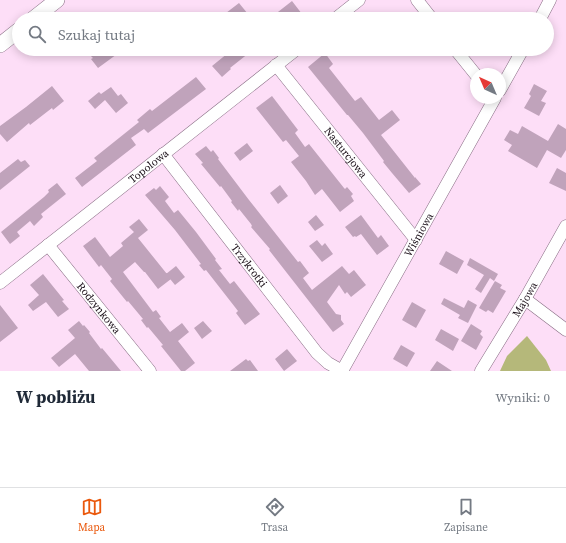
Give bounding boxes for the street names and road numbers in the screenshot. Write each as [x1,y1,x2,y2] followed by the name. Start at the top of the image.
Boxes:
[321,124,371,181] street label: Nasturcjowa
[125,145,172,187] street label: Topolowa
[400,210,437,259] street label: Wiśniowa
[228,241,271,290] street label: Trzykrotki
[74,279,125,337] street label: Rodzynkowa
[508,279,541,320] street label: Majowa

